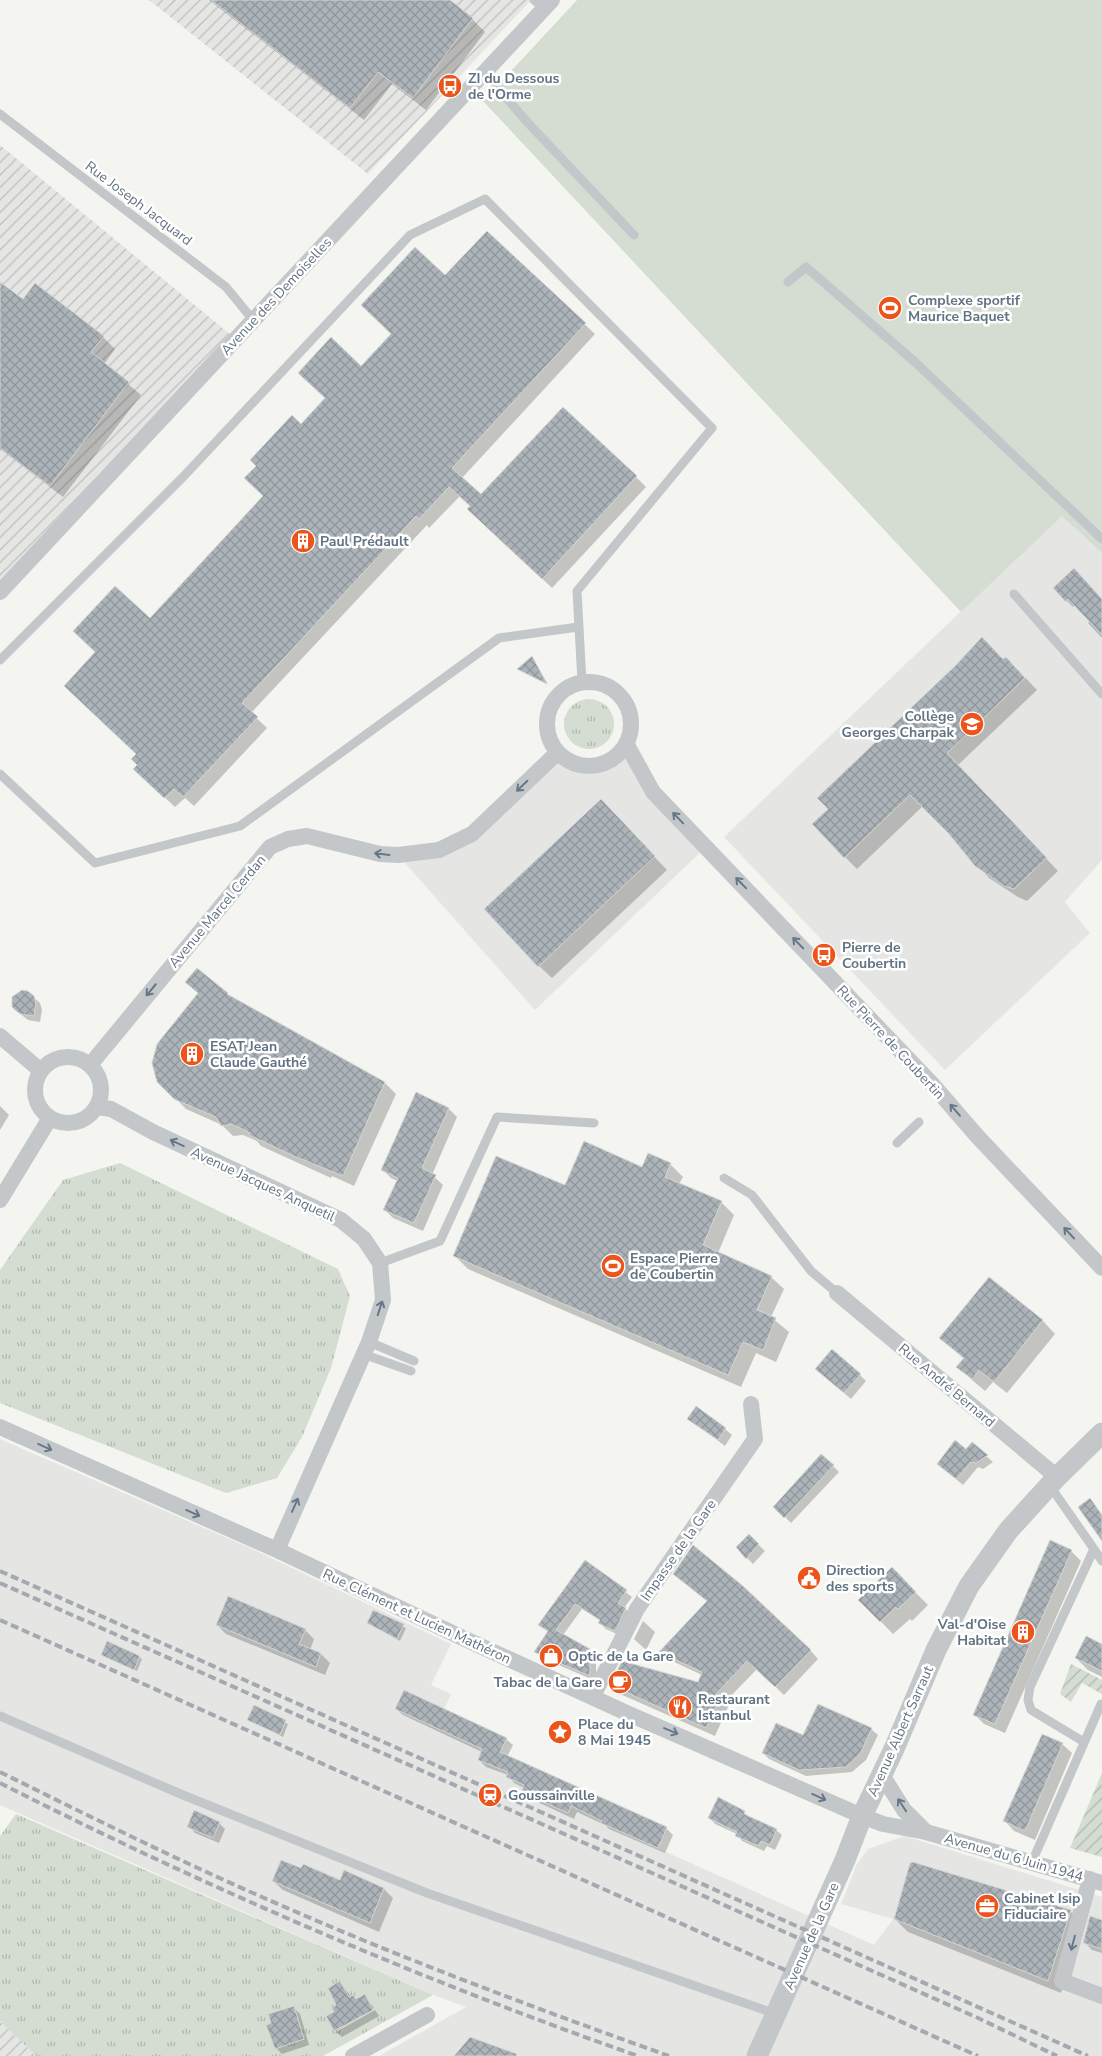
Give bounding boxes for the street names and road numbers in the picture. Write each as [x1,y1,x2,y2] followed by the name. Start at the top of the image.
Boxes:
[81,157,196,250] street label: Rue Joseph Jacquard
[217,233,336,359] street label: Avenue des Demoiselles
[164,851,270,972] street label: Avenue Marcel Cerdan
[833,981,949,1104] street label: Rue Pierre de Coubertin
[188,1143,339,1227] street label: Avenue Jacques Anquetil
[894,1339,999,1432] street label: Rue André Bernard
[636,1496,721,1605] street label: Impasse de la Gare
[320,1564,514,1668] street label: Rue Clément et Lucien Mathéron
[863,1663,938,1800] street label: Avenue Albert Sarraut
[942,1829,1086,1886] street label: Avenue du 6 Juin 1944
[779,1880,844,1993] street label: Avenue de la Gare

